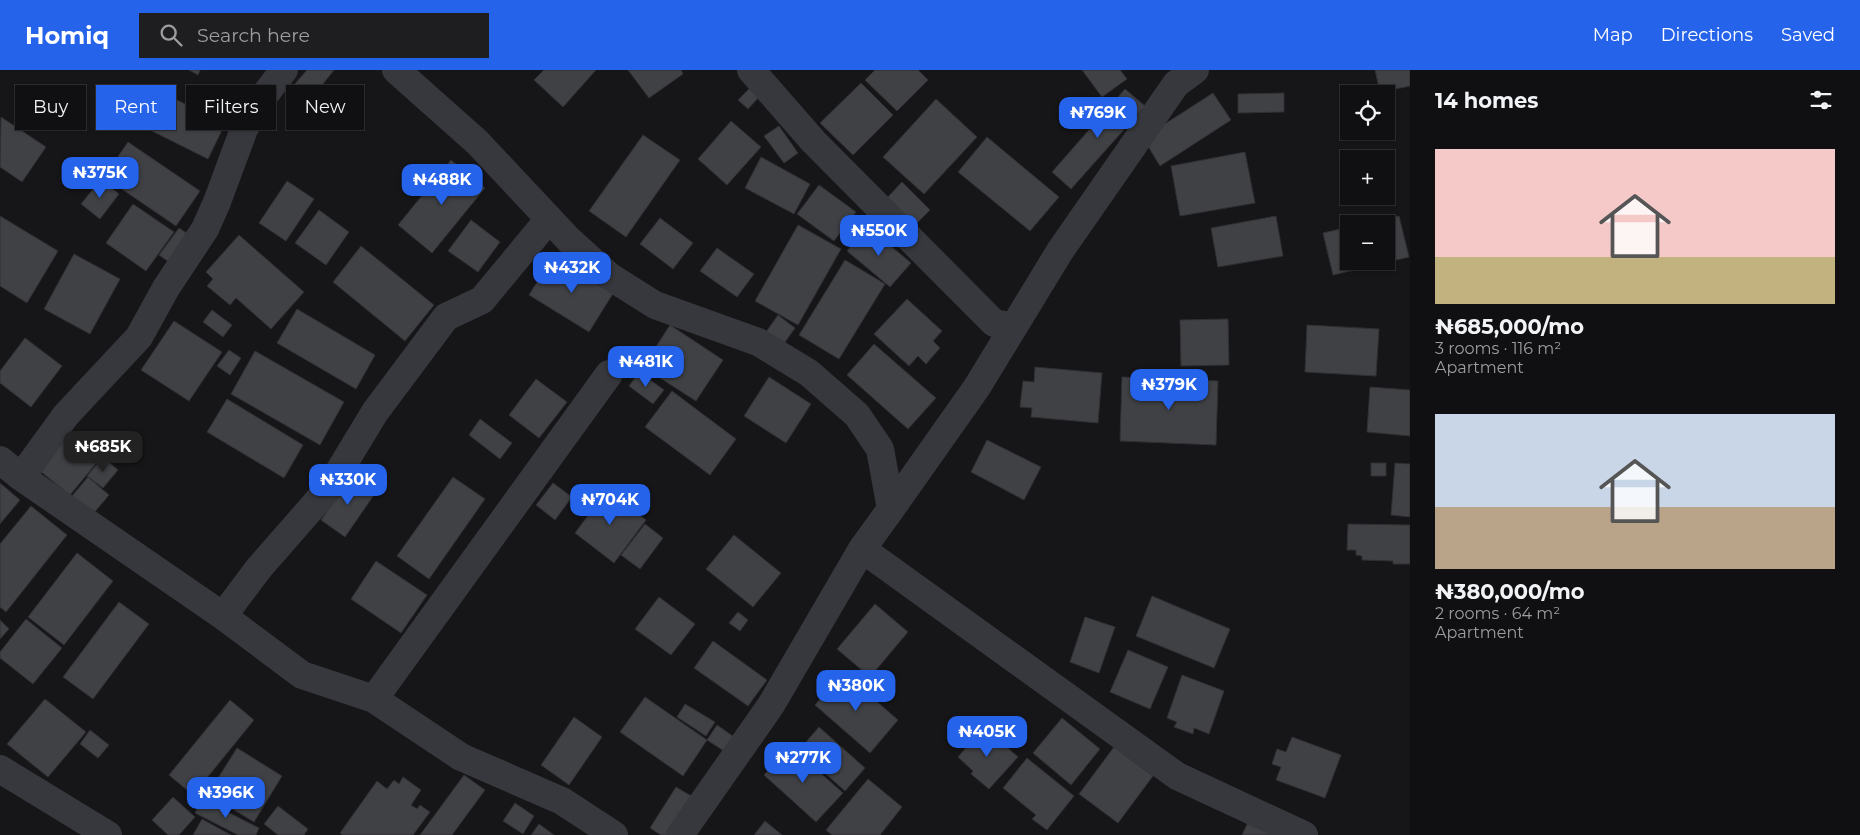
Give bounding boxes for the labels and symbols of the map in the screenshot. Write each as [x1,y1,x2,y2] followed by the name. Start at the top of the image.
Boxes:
[1063,97,1133,139] pin: ₦769K
[65,156,135,199] pin: ₦375K
[407,164,477,206] pin: ₦488K
[844,214,914,257] pin: ₦550K
[537,252,607,294] pin: ₦432K
[611,346,681,388] pin: ₦481K
[1134,368,1204,411] pin: ₦379K
[68,430,138,473] pin: ₦685K
[313,464,383,506] pin: ₦330K
[575,484,645,526] pin: ₦704K
[821,670,891,712] pin: ₦380K
[952,716,1022,758] pin: ₦405K
[768,742,838,784] pin: ₦277K
[191,776,261,819] pin: ₦396K

